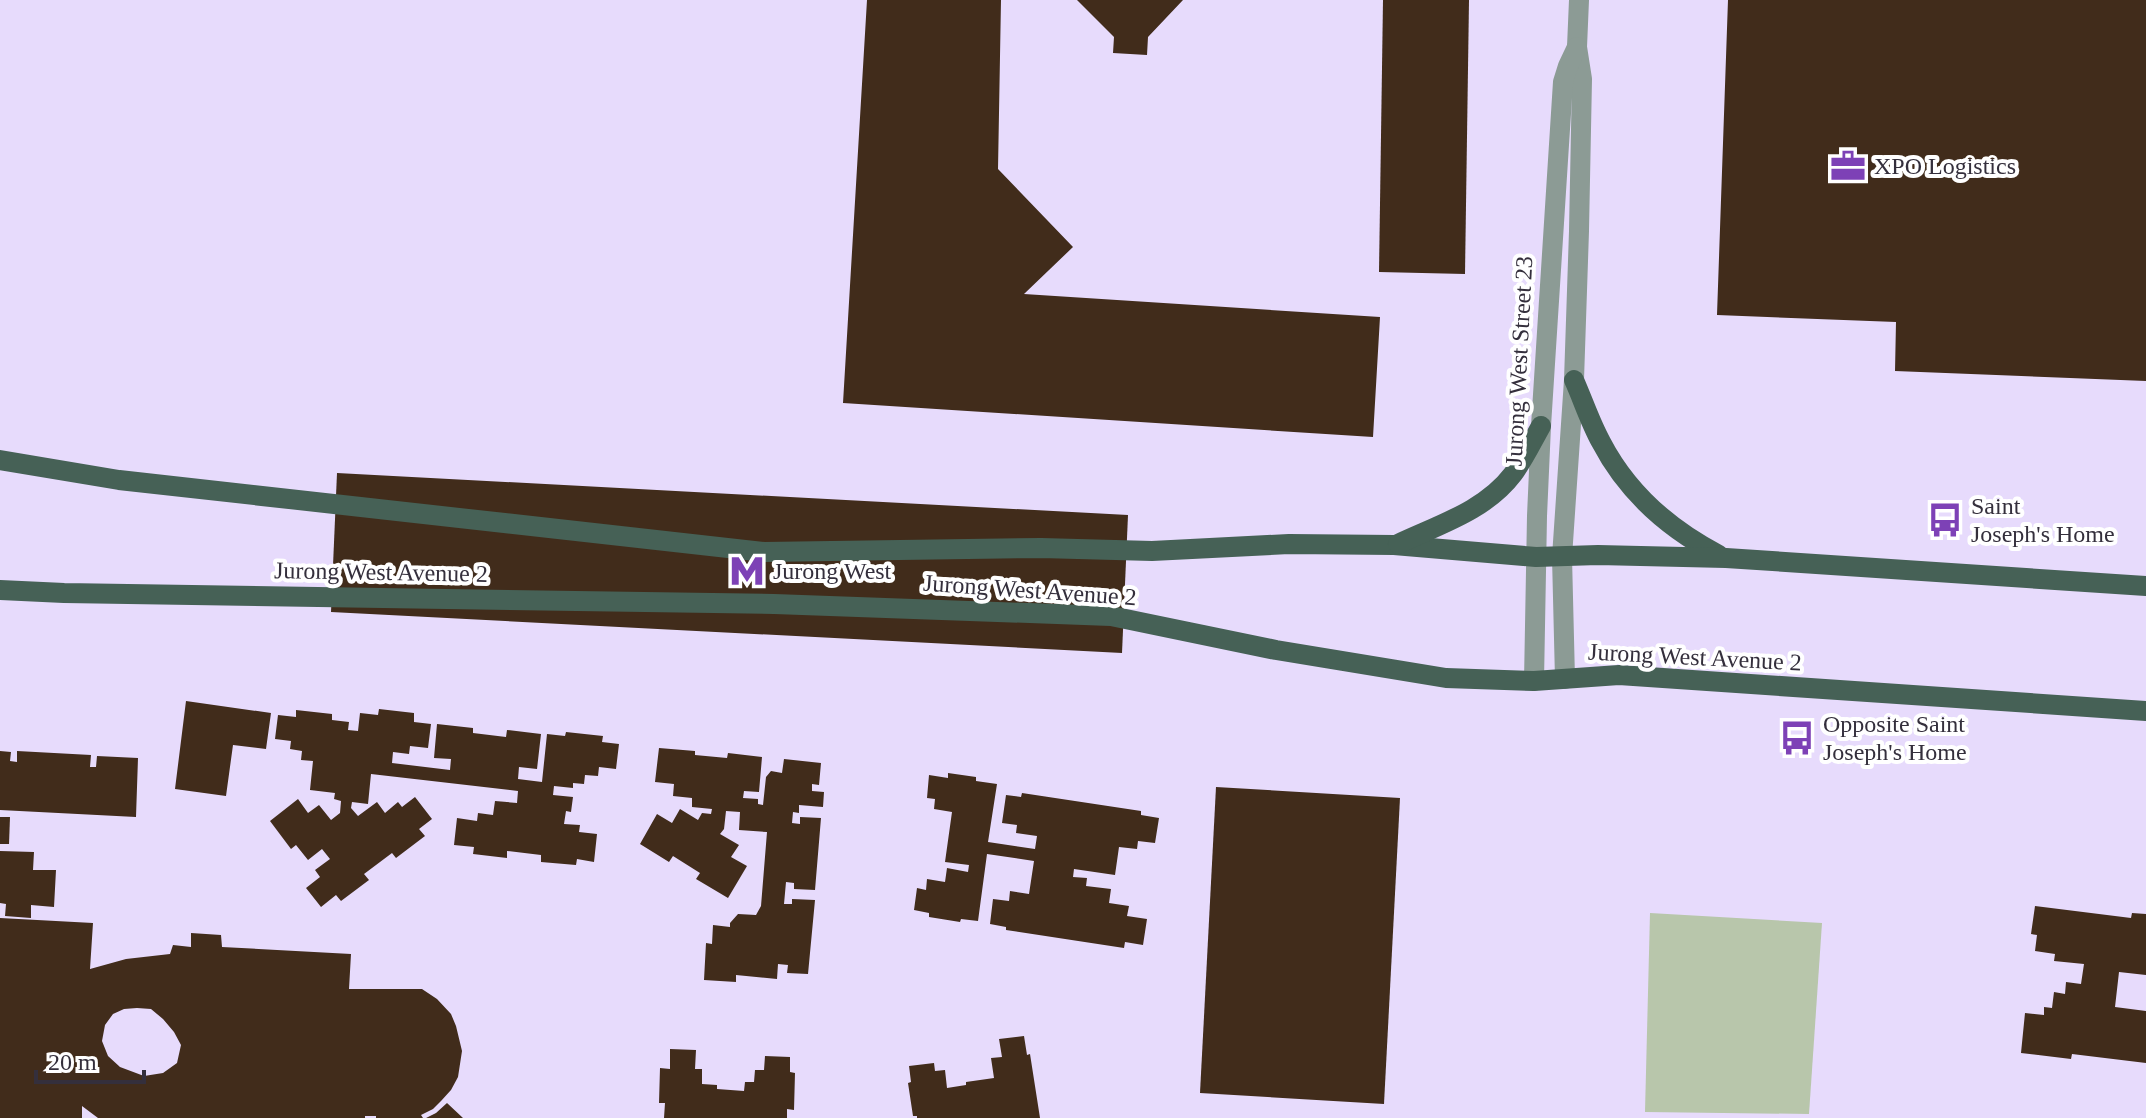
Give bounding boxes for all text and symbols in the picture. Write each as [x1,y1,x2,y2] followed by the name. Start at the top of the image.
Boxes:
[1829,147,1867,185] office icon: XPO Logistics
[1874,153,2016,179] place label: XPO Logistics
[1501,255,1537,467] street label: Jurong West Street 23
[1971,493,2115,547] place label: Saint Joseph's Home
[1926,501,1964,539] bus stop icon: Saint Joseph's Home
[728,552,766,590] metro station icon: Jurong West
[274,557,488,587] street label: Jurong West Avenue 2
[773,558,892,584] place label: Jurong West
[922,570,1138,610] street label: Jurong West Avenue 2
[1588,638,1802,676] street label: Jurong West Avenue 2
[1823,711,1967,765] place label: Opposite Saint Joseph's Home
[1778,719,1816,757] bus stop icon: Opposite Saint Joseph's Home
[36,1034,144,1084] scale bar
[48,1049,97,1075] text: 20 m

